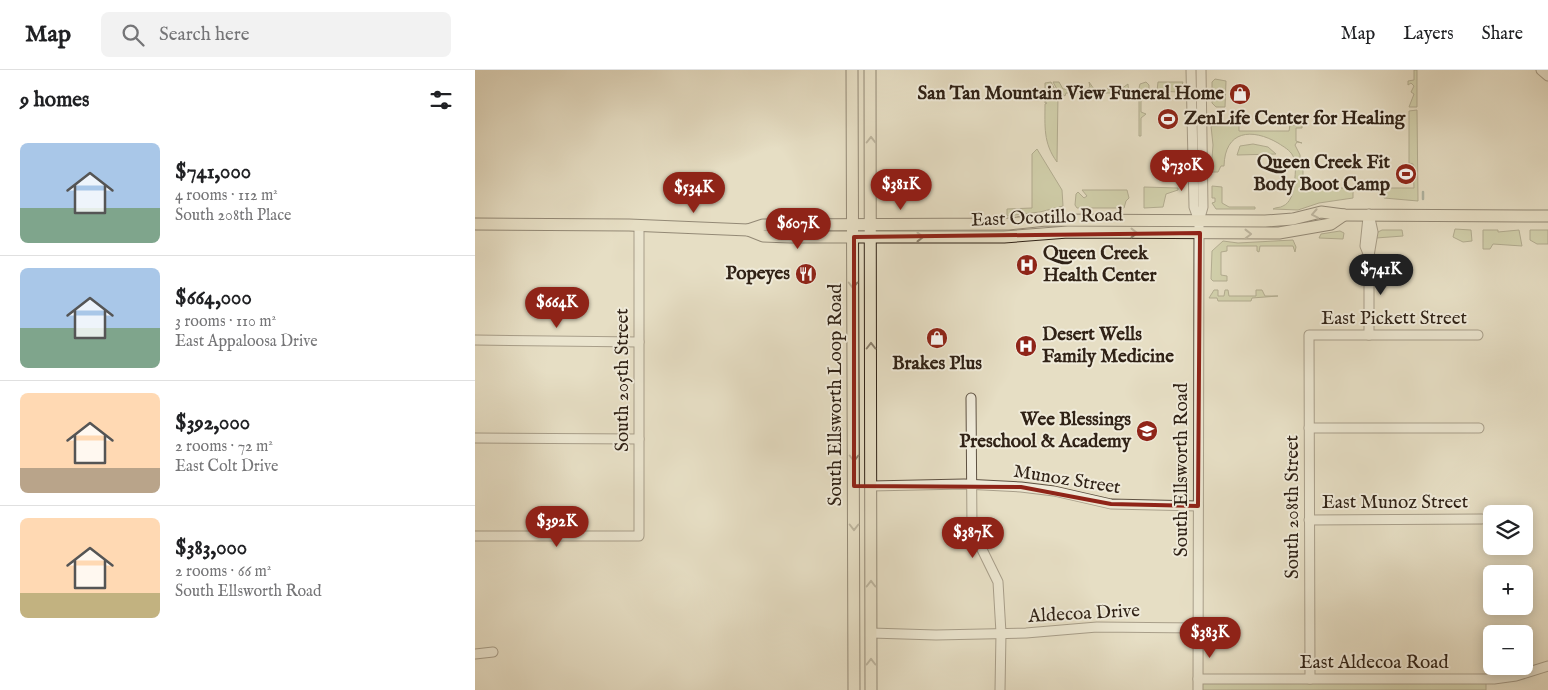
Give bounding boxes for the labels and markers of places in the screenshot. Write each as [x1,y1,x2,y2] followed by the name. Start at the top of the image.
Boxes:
[918,82,1224,106] place label: San Tan Mountain View Funeral Home
[1228,82,1252,106] shop icon: San Tan Mountain View Funeral Home
[1156,107,1180,131] sports icon: ZenLife Center for Healing
[1184,107,1406,131] place label: ZenLife Center for Healing
[1147,150,1217,192] pin: $730K
[1253,151,1391,197] place label: Queen Creek Fit Body Boot Camp
[1394,162,1418,186] sports icon: Queen Creek Fit Body Boot Camp
[866,168,936,211] pin: $381K
[659,172,729,214] pin: $534K
[763,208,833,250] pin: $607K
[1043,242,1158,288] place label: Queen Creek Health Center
[1015,253,1039,277] hospital icon: Queen Creek Health Center
[1346,254,1416,296] pin: $741K
[726,262,790,286] place label: Popeyes
[794,262,818,286] restaurant icon: Popeyes
[522,286,592,329] pin: $664K
[1042,323,1174,369] place label: Desert Wells Family Medicine
[925,326,949,350] shop icon: Brakes Plus
[1014,334,1038,358] hospital icon: Desert Wells Family Medicine
[892,352,982,376] place label: Brakes Plus
[959,408,1132,454] place label: Wee Blessings Preschool & Academy
[1135,419,1159,443] school or university icon: Wee Blessings Preschool & Academy
[522,506,592,548] pin: $392K
[938,516,1008,559] pin: $387K
[1175,616,1245,659] pin: $383K

